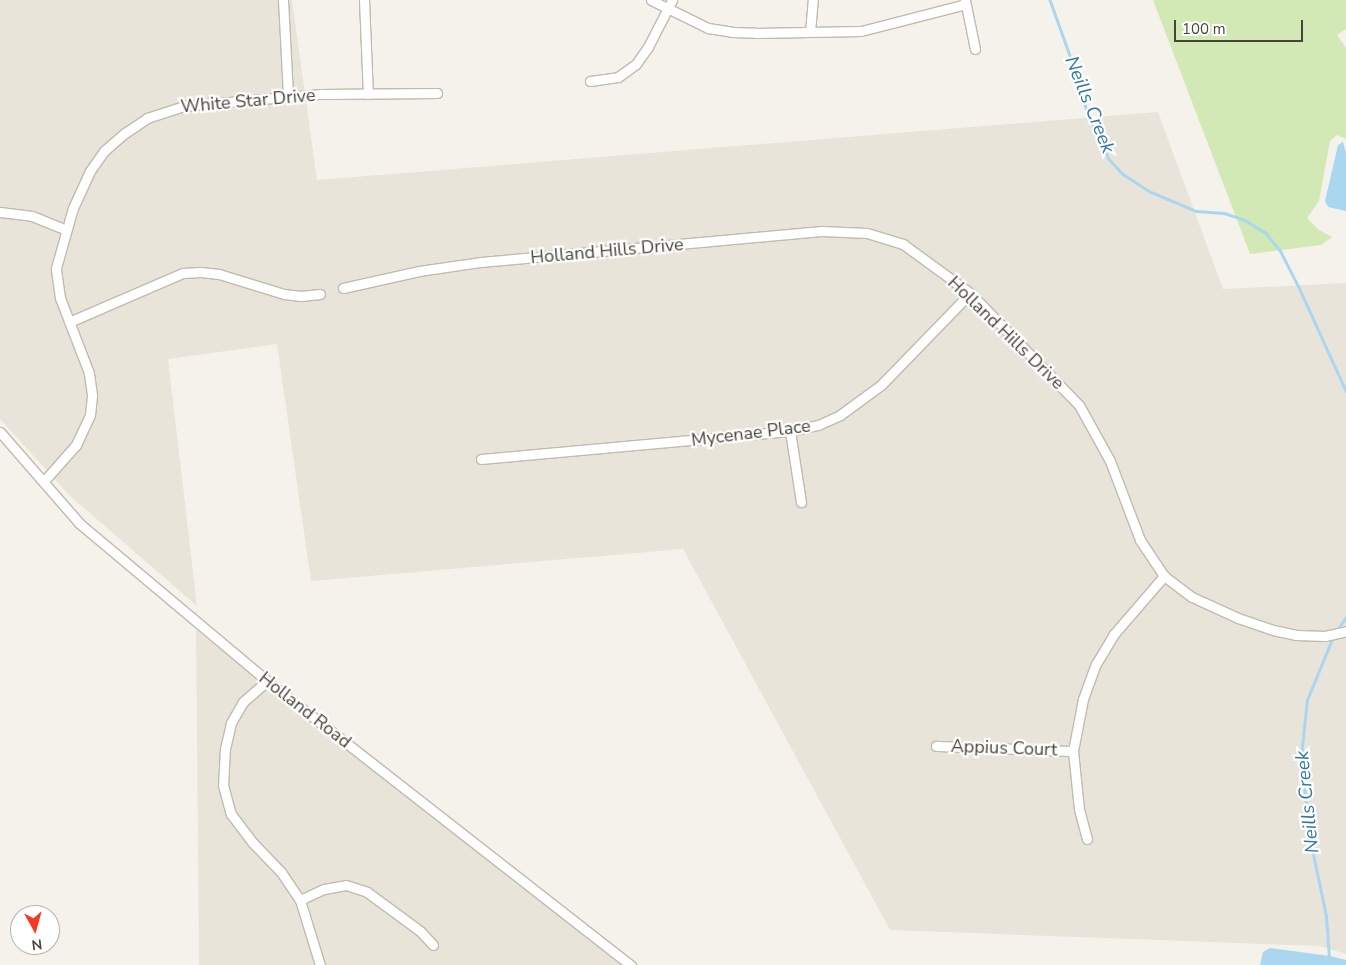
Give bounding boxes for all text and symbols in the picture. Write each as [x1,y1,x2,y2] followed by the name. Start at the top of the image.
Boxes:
[1176,10,1305,42] scale bar
[1182,19,1226,39] text: 100 m
[1059,53,1119,157] water label: Neills Creek
[180,84,316,118] street label: White Star Drive
[530,234,684,268] street label: Holland Hills Drive
[943,272,1069,394] street label: Holland Hills Drive
[690,415,812,451] street label: Mycenae Place
[255,667,355,753] street label: Holland Road
[950,735,1058,761] street label: Appius Court
[1291,750,1325,854] water label: Neills Creek
[10,905,60,955] north arrow
[30,934,43,954] text: N

